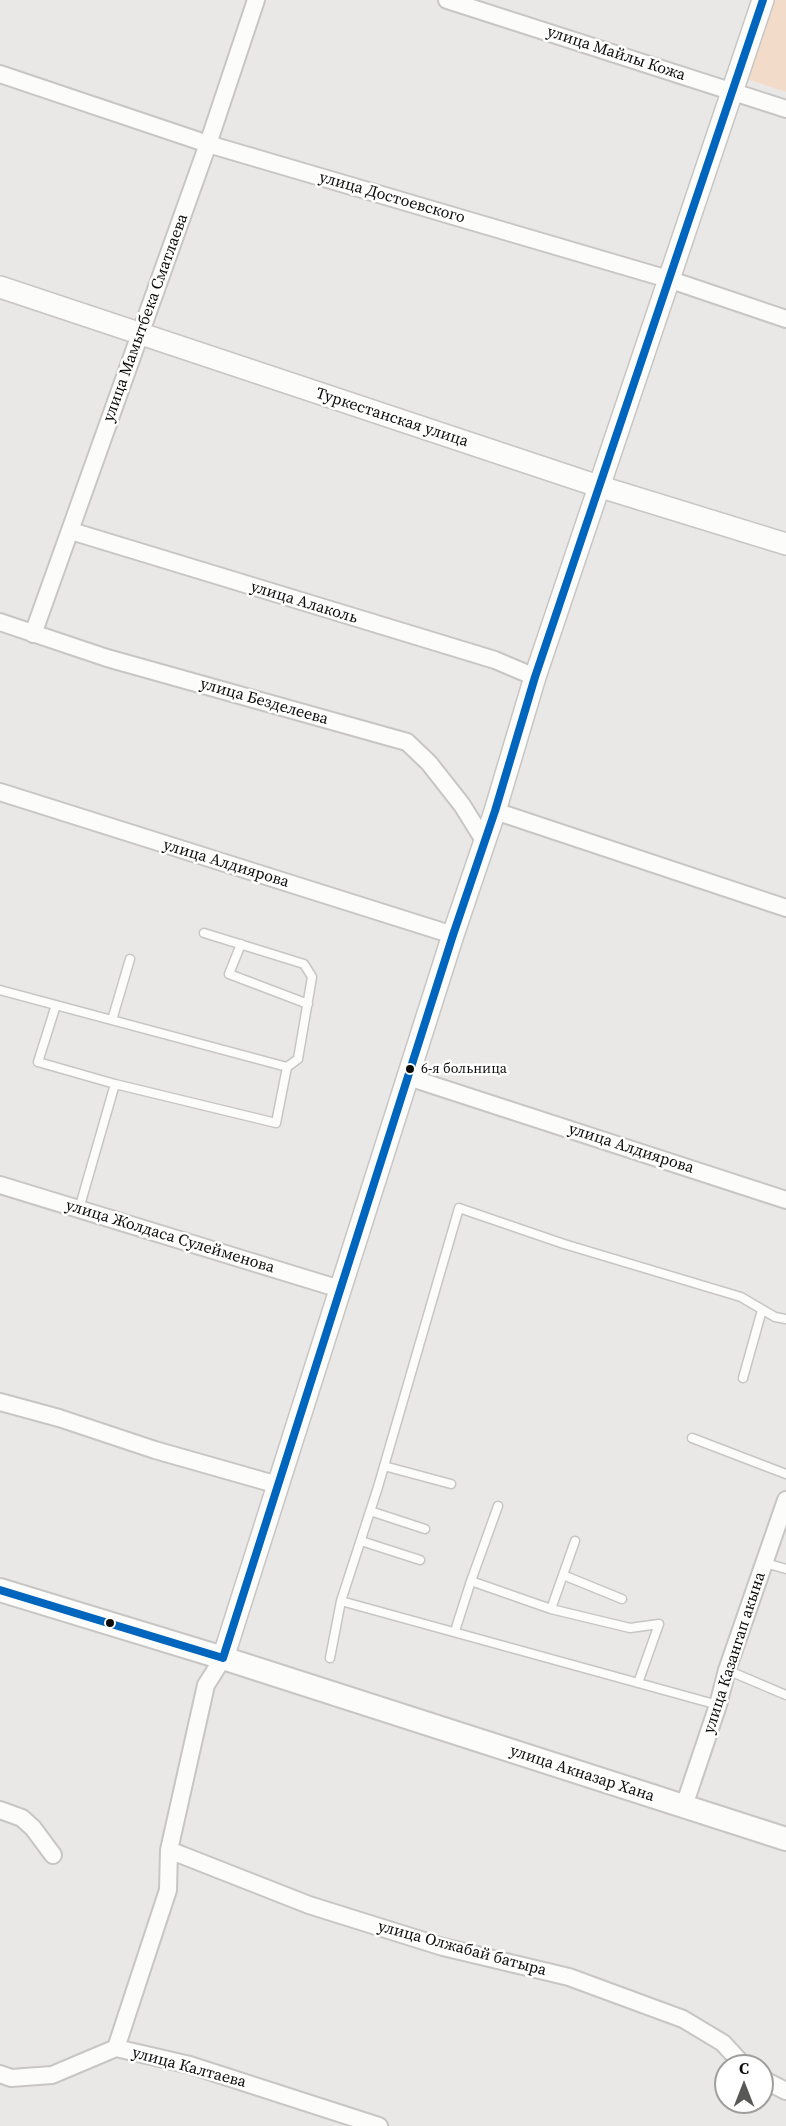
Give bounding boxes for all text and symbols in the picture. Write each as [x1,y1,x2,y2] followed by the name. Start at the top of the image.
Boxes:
[544,23,688,85] street label: улица Майлы Кожа
[317,168,467,228] street label: улица Достоевского
[99,211,193,425] street label: улица Мамытбека Сматлаева
[313,384,471,452] street label: Туркестанская улица
[248,578,360,628] street label: улица Алаколь
[198,675,330,729] street label: улица Безделеева
[161,836,291,892] street label: улица Алдиярова
[421,1061,507,1077] place label: 6-я больница
[404,1063,416,1075] marker: 6-я больница
[566,1120,696,1178] street label: улица Алдиярова
[63,1196,277,1278] street label: улица Жолдаса Сулейменова
[700,1570,770,1736] street label: улица Казангап акына
[104,1617,116,1629] unlabelled marker
[507,1742,657,1806] street label: улица Акназар Хана
[376,1917,548,1981] street label: улица Олжабай батыра
[130,2044,248,2092] street label: улица Калтаева
[714,2054,774,2114] north arrow
[739,2057,749,2079] text: С

